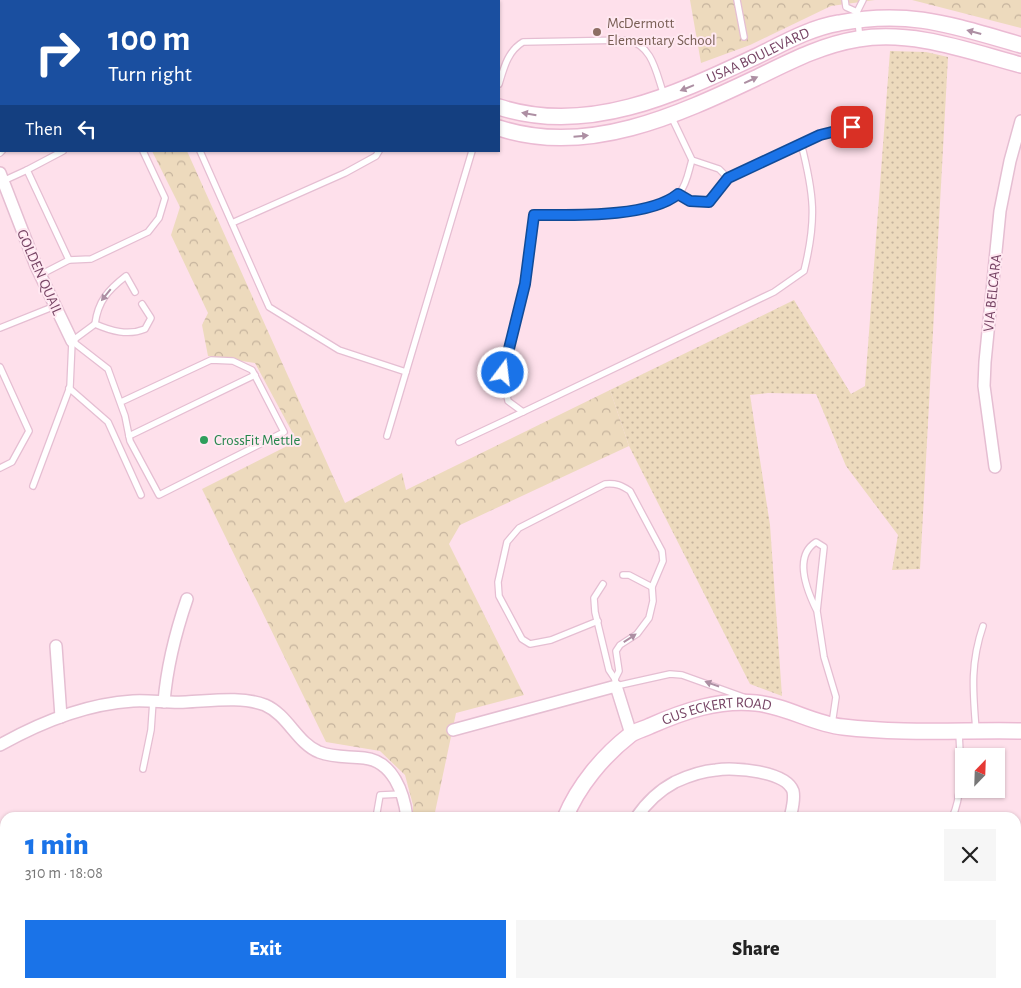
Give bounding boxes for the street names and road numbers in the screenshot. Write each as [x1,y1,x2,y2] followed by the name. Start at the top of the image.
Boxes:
[705,25,812,86] street label: USAA BOULEVARD
[14,227,65,318] street label: GOLDEN QUAIL
[981,253,1004,333] street label: VIA BELCARA
[660,695,773,728] street label: GUS ECKERT ROAD

